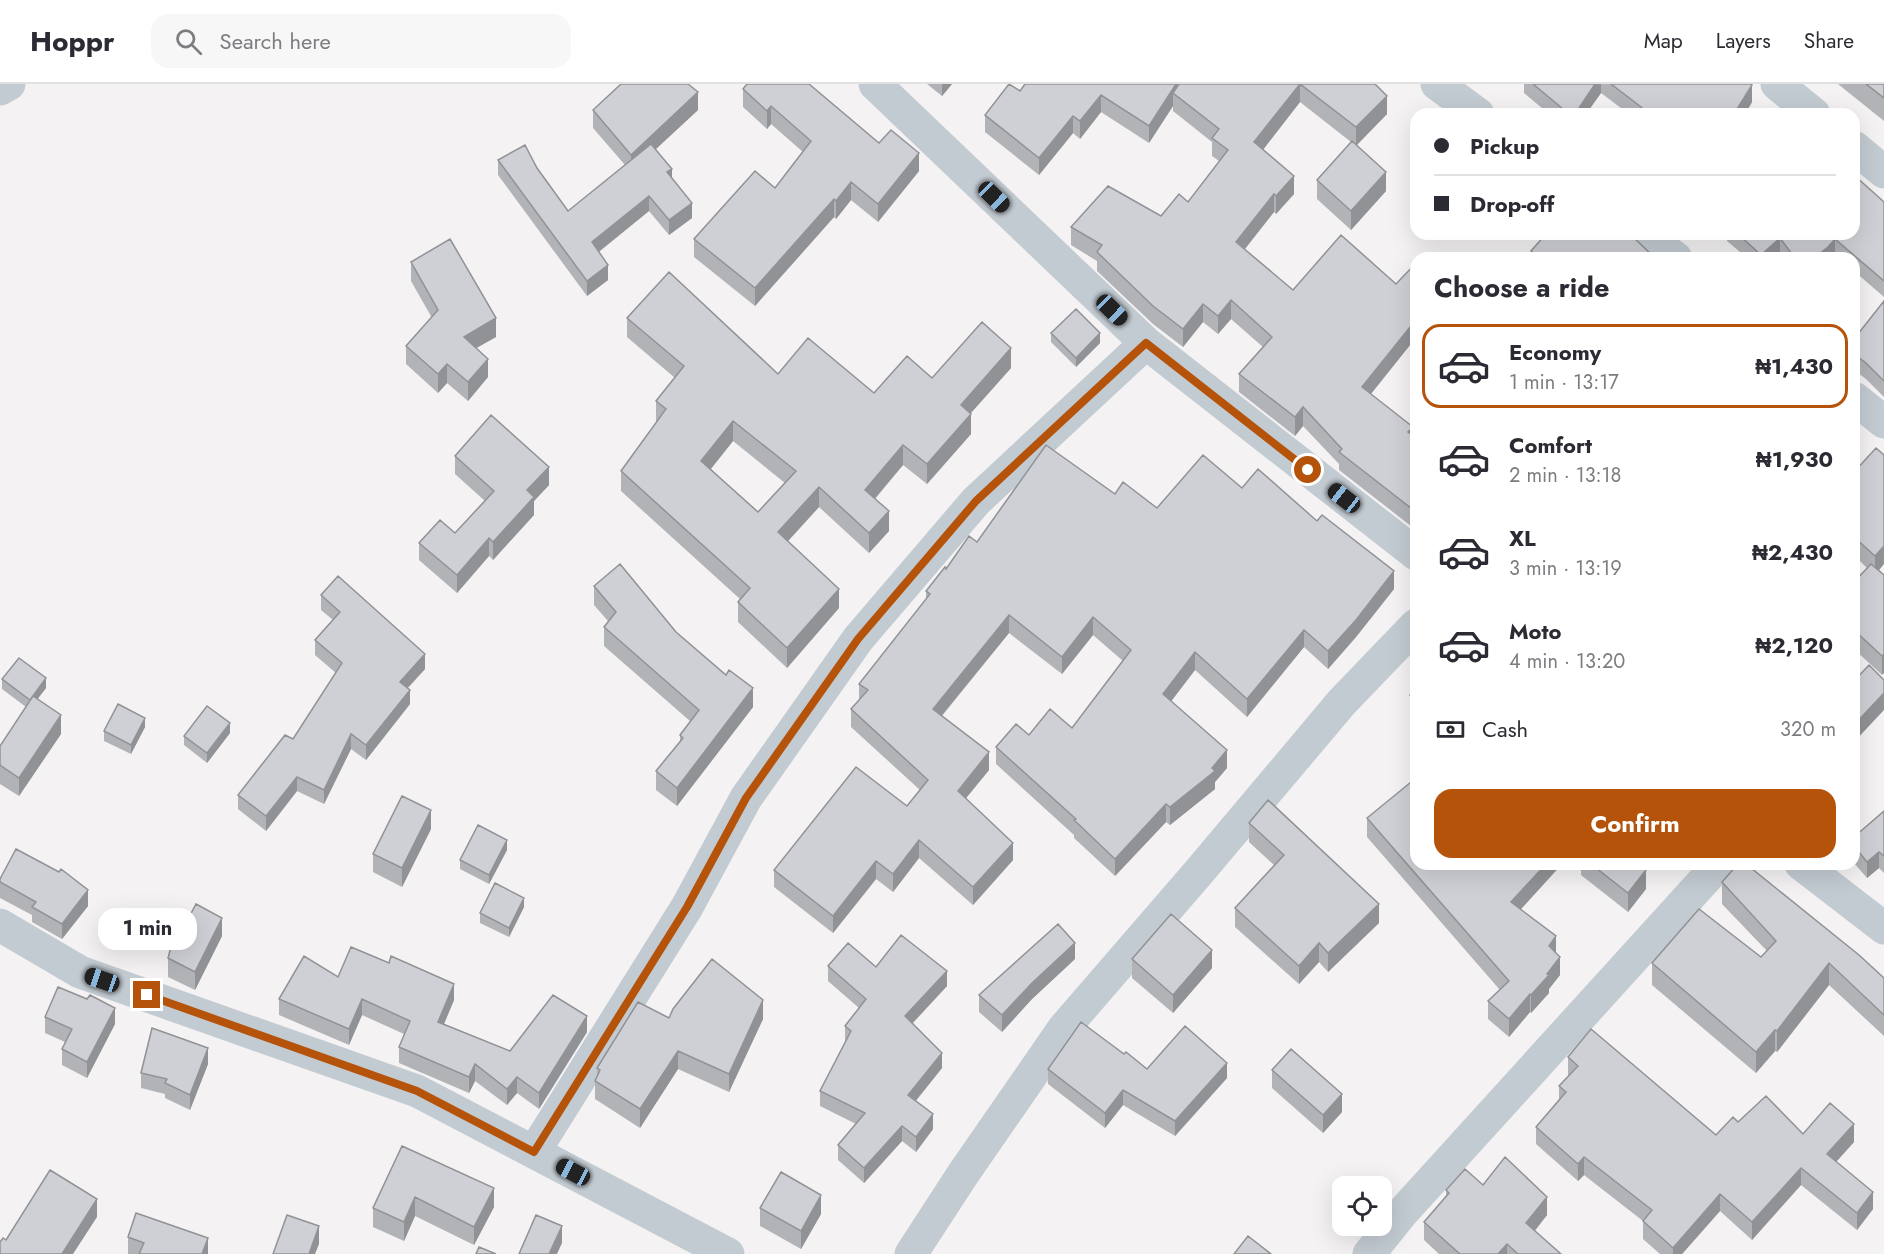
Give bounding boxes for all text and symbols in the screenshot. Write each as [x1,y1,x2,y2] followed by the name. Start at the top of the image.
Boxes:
[151,14,571,68] search box
[30,21,115,62] text: Hoppr
[172,25,205,58] icon: search
[220,25,331,57] text: Search here
[1644,26,1683,56] text: Map
[1716,26,1771,56] text: Layers
[1804,26,1854,56] text: Share
[1470,130,1539,162] text: Pickup
[975,178,1013,216] car
[1470,188,1554,220] text: Drop-off
[1434,268,1609,307] text: Choose a ride
[1093,291,1131,329] car
[1509,336,1601,368] text: Economy
[1437,339,1491,393] icon: car
[1755,350,1833,382] text: ₦1,430
[1509,368,1619,397] text: 1 min · 13:17
[1509,429,1592,461] text: Comfort
[1437,432,1491,486] icon: car
[1756,443,1833,475] text: ₦1,930
[1294,456,1321,483] route start
[1509,461,1622,490] text: 2 min · 13:18
[1324,480,1364,516] car
[1509,522,1536,554] text: XL
[1437,525,1491,579] icon: car
[1752,536,1833,568] text: ₦2,430
[1509,554,1622,583] text: 3 min · 13:19
[1509,615,1562,647] text: Moto
[1437,618,1491,672] icon: car
[1755,629,1833,661] text: ₦2,120
[1509,647,1625,676] text: 4 min · 13:20
[1434,713,1467,746] icon: cash
[1482,713,1528,745] text: Cash
[1780,715,1836,744] text: 320 m
[1434,789,1836,858] button: Confirm
[98,908,196,950] callout: 1 min
[123,914,172,943] text: 1 min
[82,966,122,994] car
[133,981,160,1008] route end
[553,1156,593,1188] car
[1332,1176,1392,1236] map controls
[1332,1176,1392,1236] button: locate

